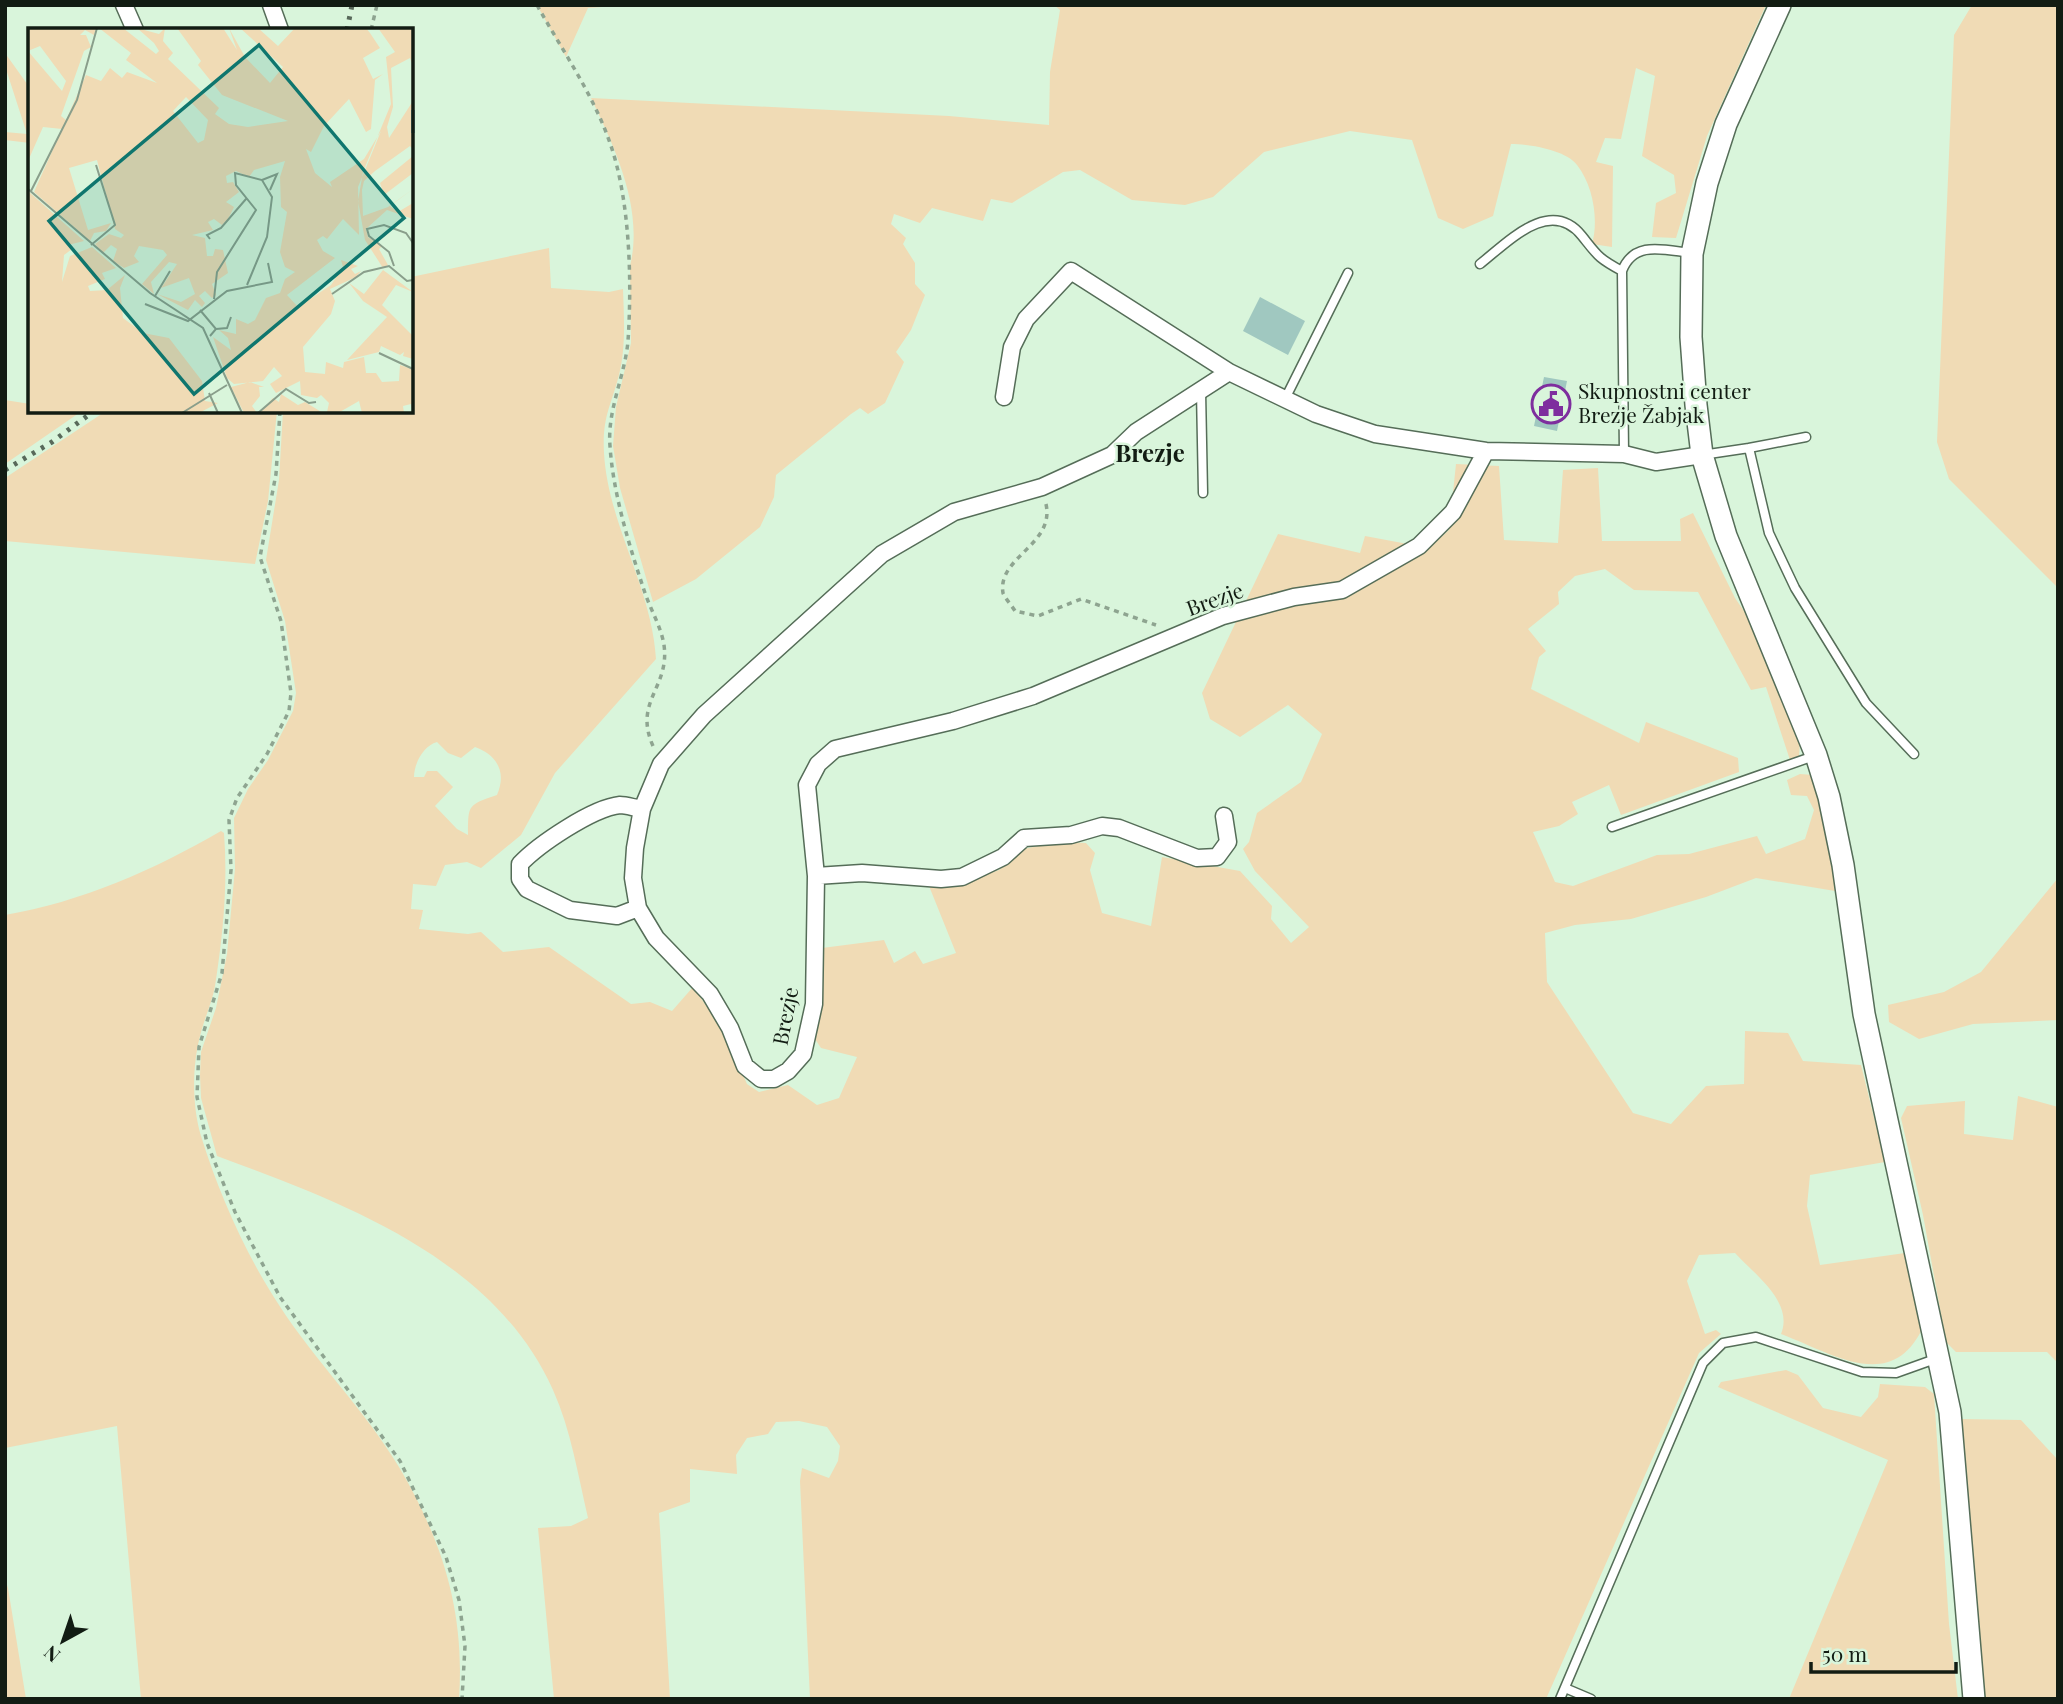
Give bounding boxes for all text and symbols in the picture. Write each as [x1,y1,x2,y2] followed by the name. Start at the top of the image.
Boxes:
[28,28,413,413] inset map
[1578,376,1752,428] place label: Skupnostni center Brezje Žabjak
[1530,383,1572,425] public building icon: Skupnostni center Brezje Žabjak
[1115,436,1185,468] district label: Brezje
[1182,575,1247,621] street label: Brezje
[765,984,803,1047] street label: Brezje
[28,1606,98,1676] north arrow
[1811,1630,1956,1674] scale bar
[1822,1639,1868,1667] text: 50 m
[38,1640,65,1669] text: N

